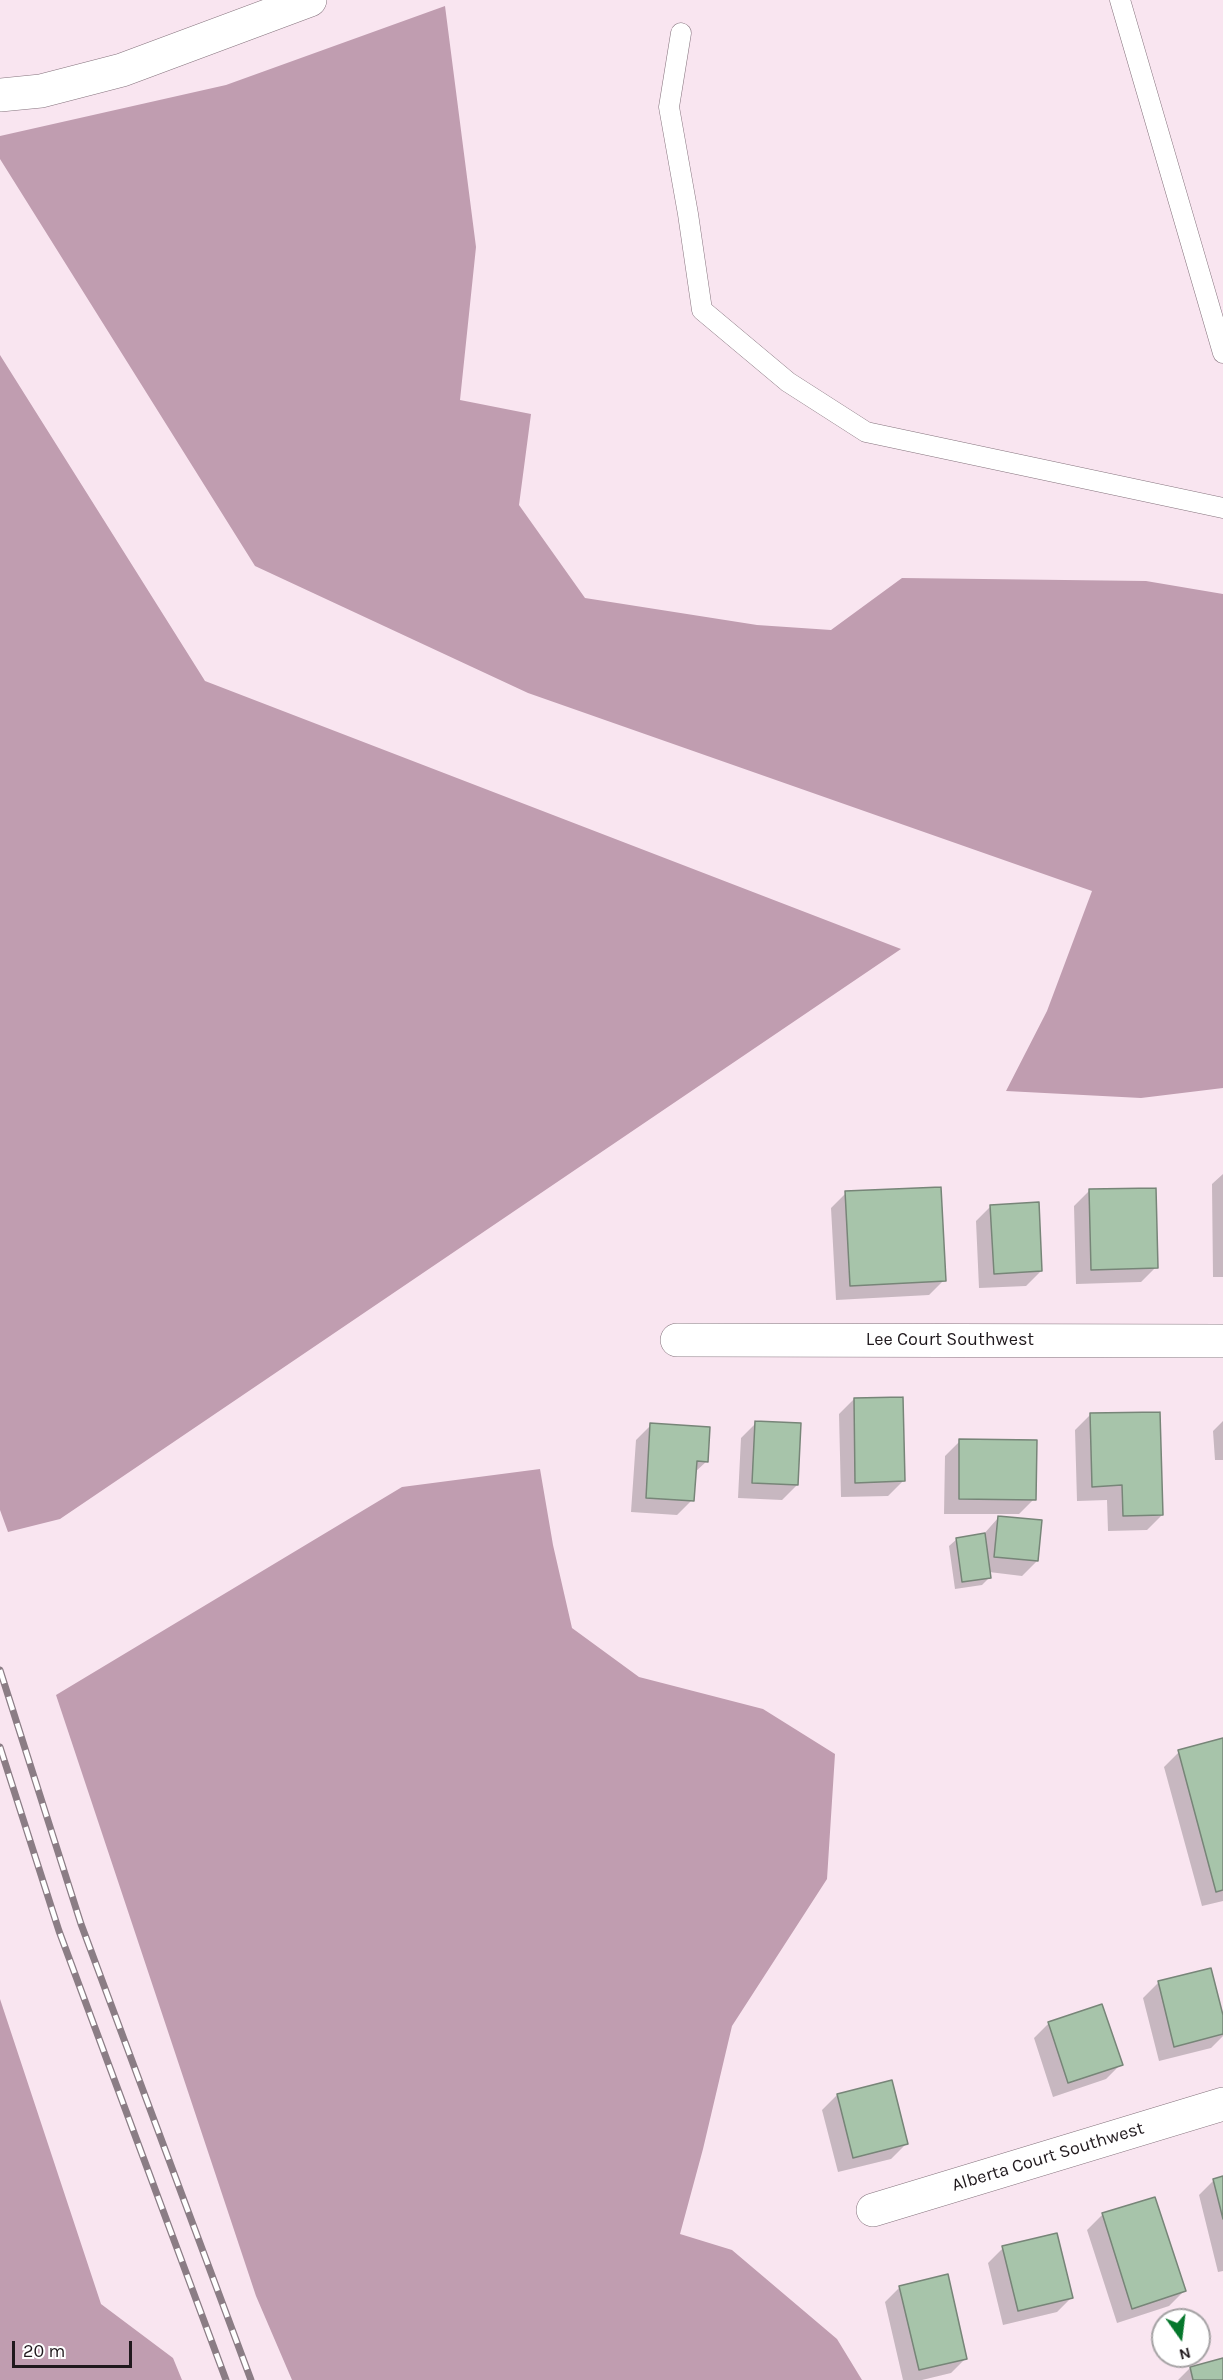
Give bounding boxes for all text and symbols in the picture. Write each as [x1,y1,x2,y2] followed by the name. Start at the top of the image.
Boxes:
[866,1329,1034,1351] street label: Lee Court Southwest
[949,2117,1147,2197] street label: Alberta Court Southwest
[1151,2308,1211,2368] north arrow
[15,2329,135,2367] scale bar
[23,2340,65,2362] text: 20 m
[1177,2343,1193,2365] text: N

